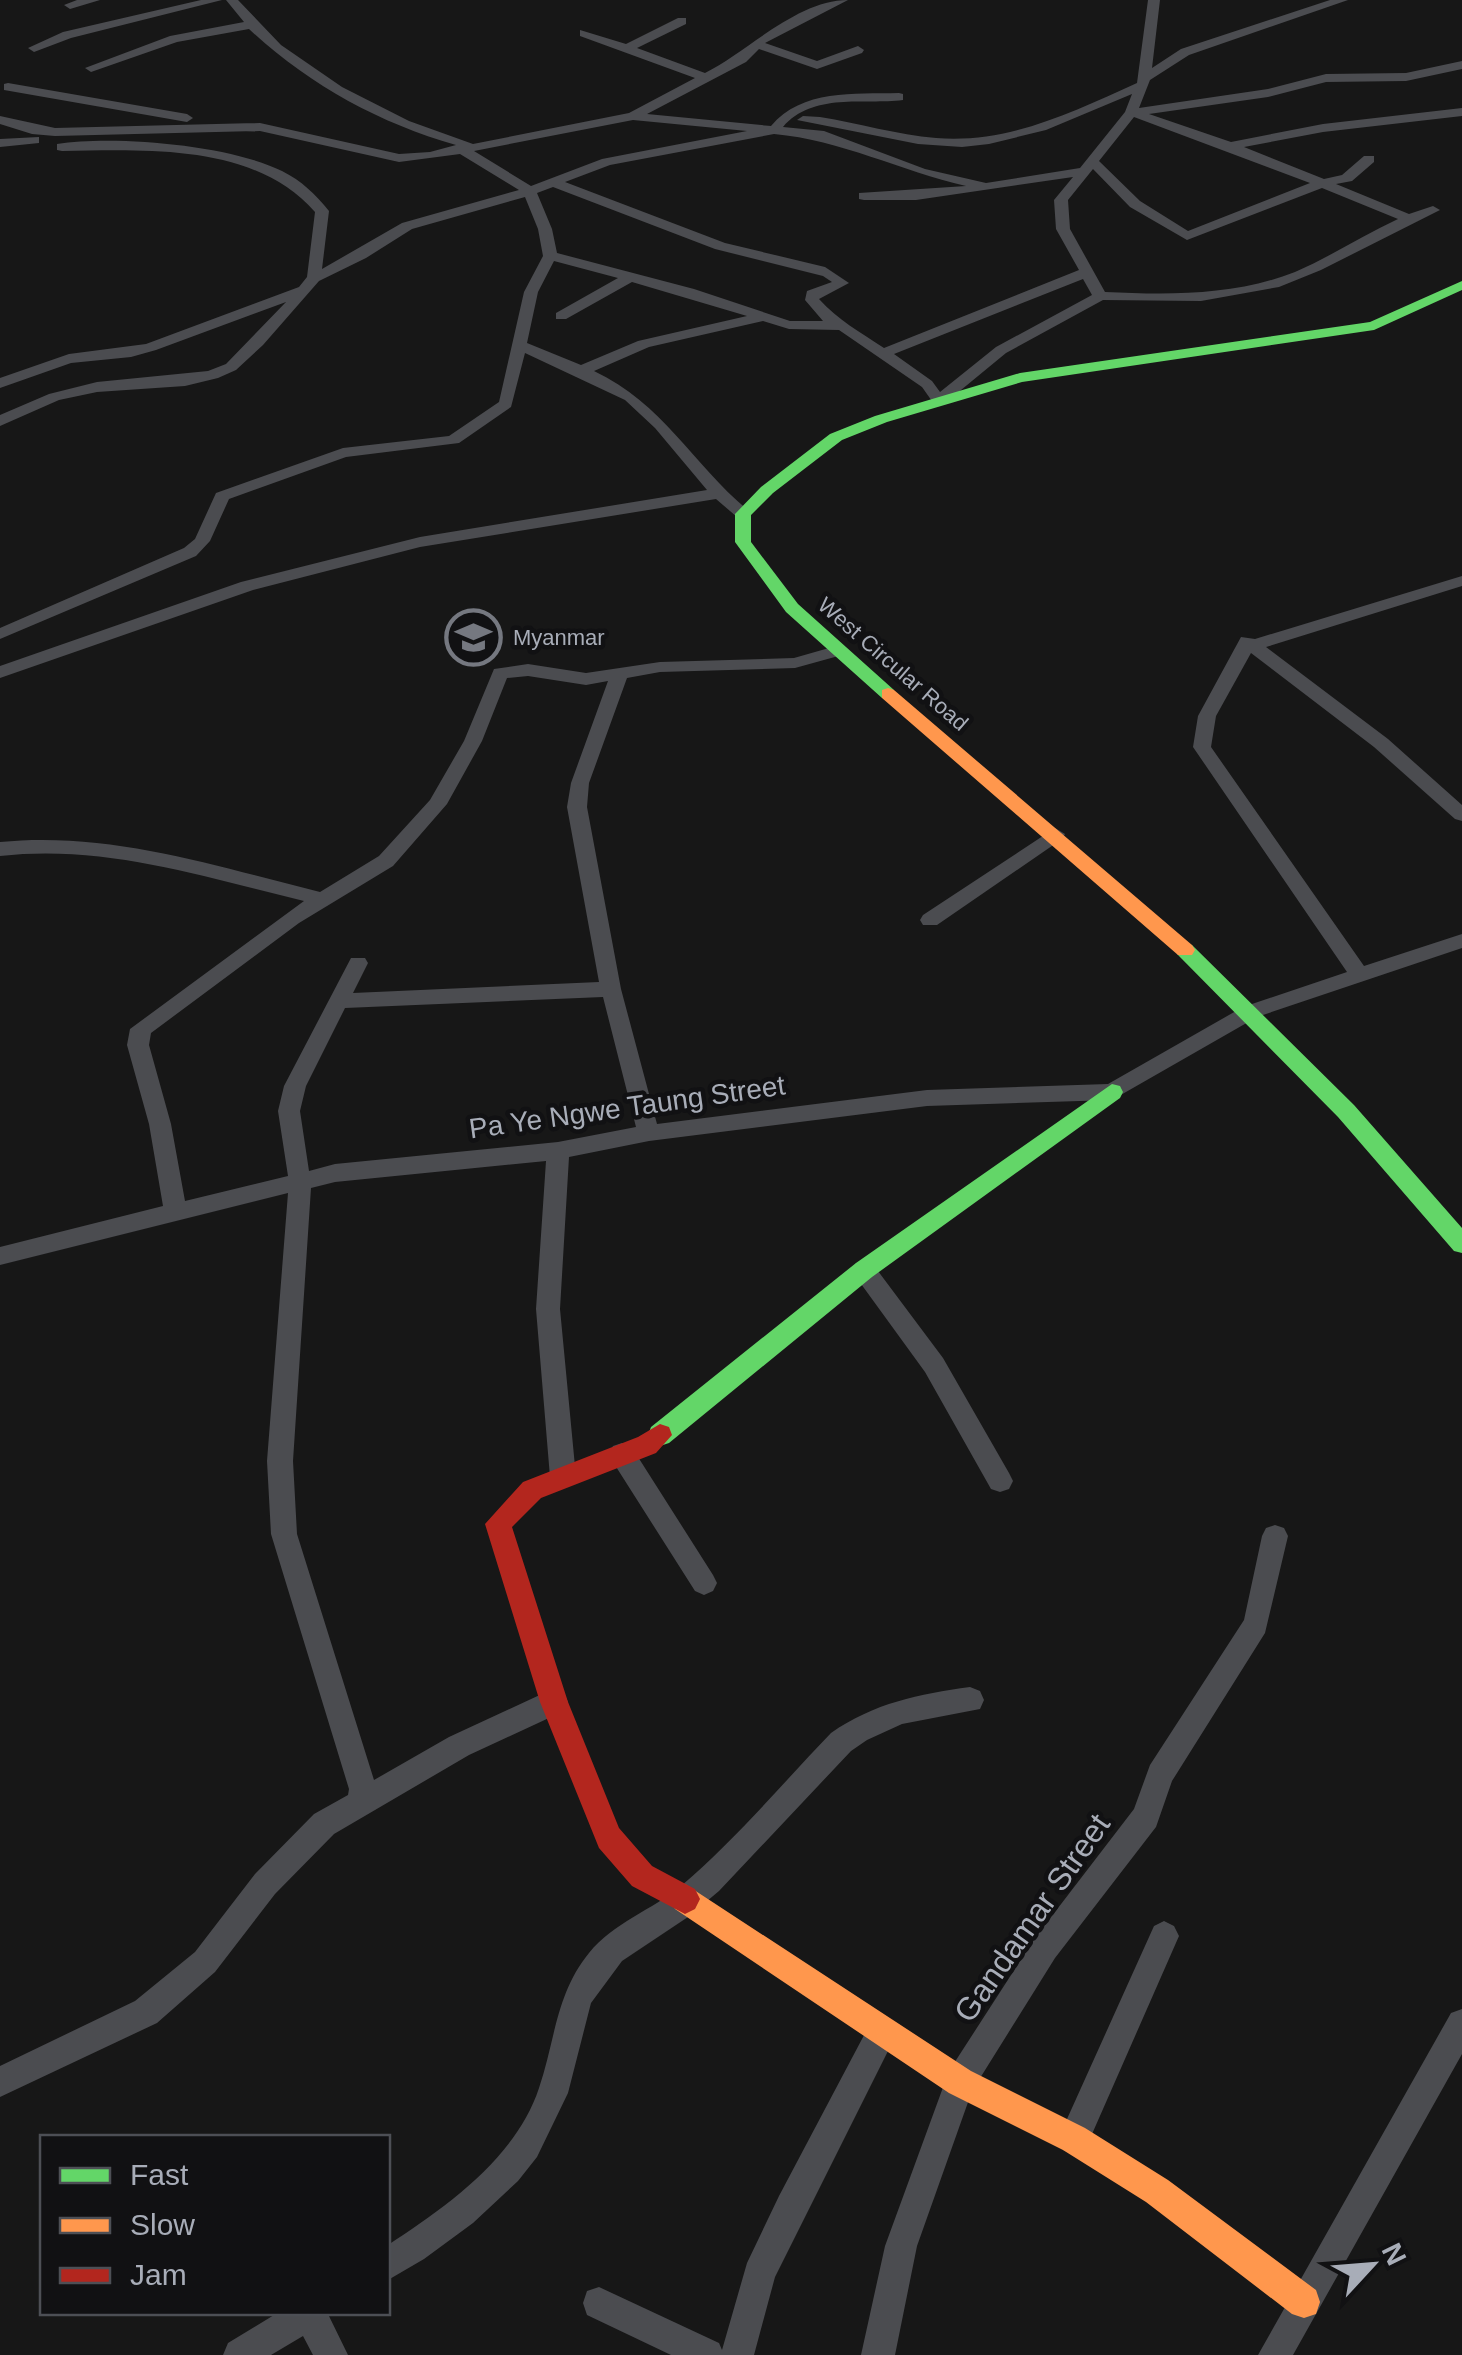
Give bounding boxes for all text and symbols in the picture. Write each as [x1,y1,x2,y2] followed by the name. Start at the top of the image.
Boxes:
[813,592,973,736] street label: West Circular Road
[444,607,504,667] school or university icon: Myanmar
[513,625,605,650] place label: Myanmar
[467,1069,787,1145] street label: Pa Ye Ngwe Taung Street
[947,1807,1117,2029] street label: Gandamar Street
[40,2135,390,2315] legend
[130,2158,189,2191] text: Fast
[130,2208,195,2241] text: Slow
[1322,2215,1422,2315] north arrow
[1376,2238,1412,2270] text: N
[130,2258,187,2291] text: Jam

